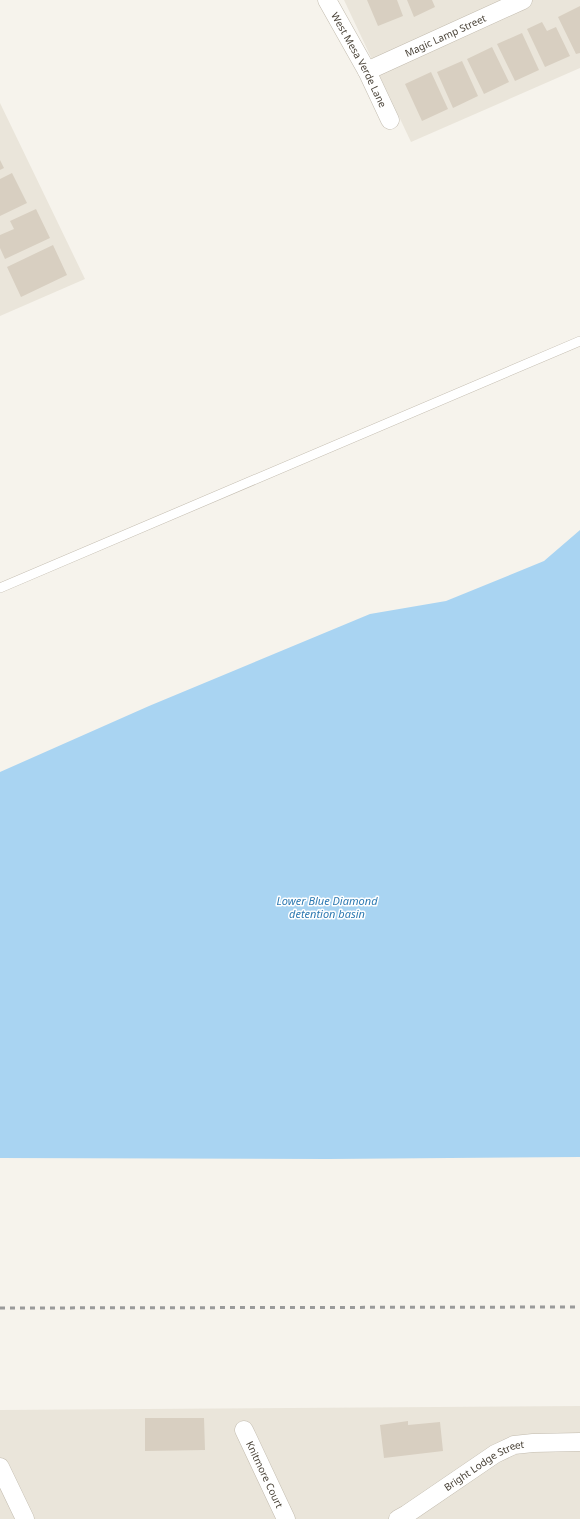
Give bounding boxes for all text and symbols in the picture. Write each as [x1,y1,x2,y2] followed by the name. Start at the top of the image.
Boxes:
[328,10,390,110] street label: West Mesa Verde Lane
[402,11,488,60] street label: Magic Lamp Street
[276,893,378,921] water label: Lower Blue Diamond detention basin
[441,1437,525,1494] street label: Bright Lodge Street
[243,1439,287,1510] street label: Knitmore Court

